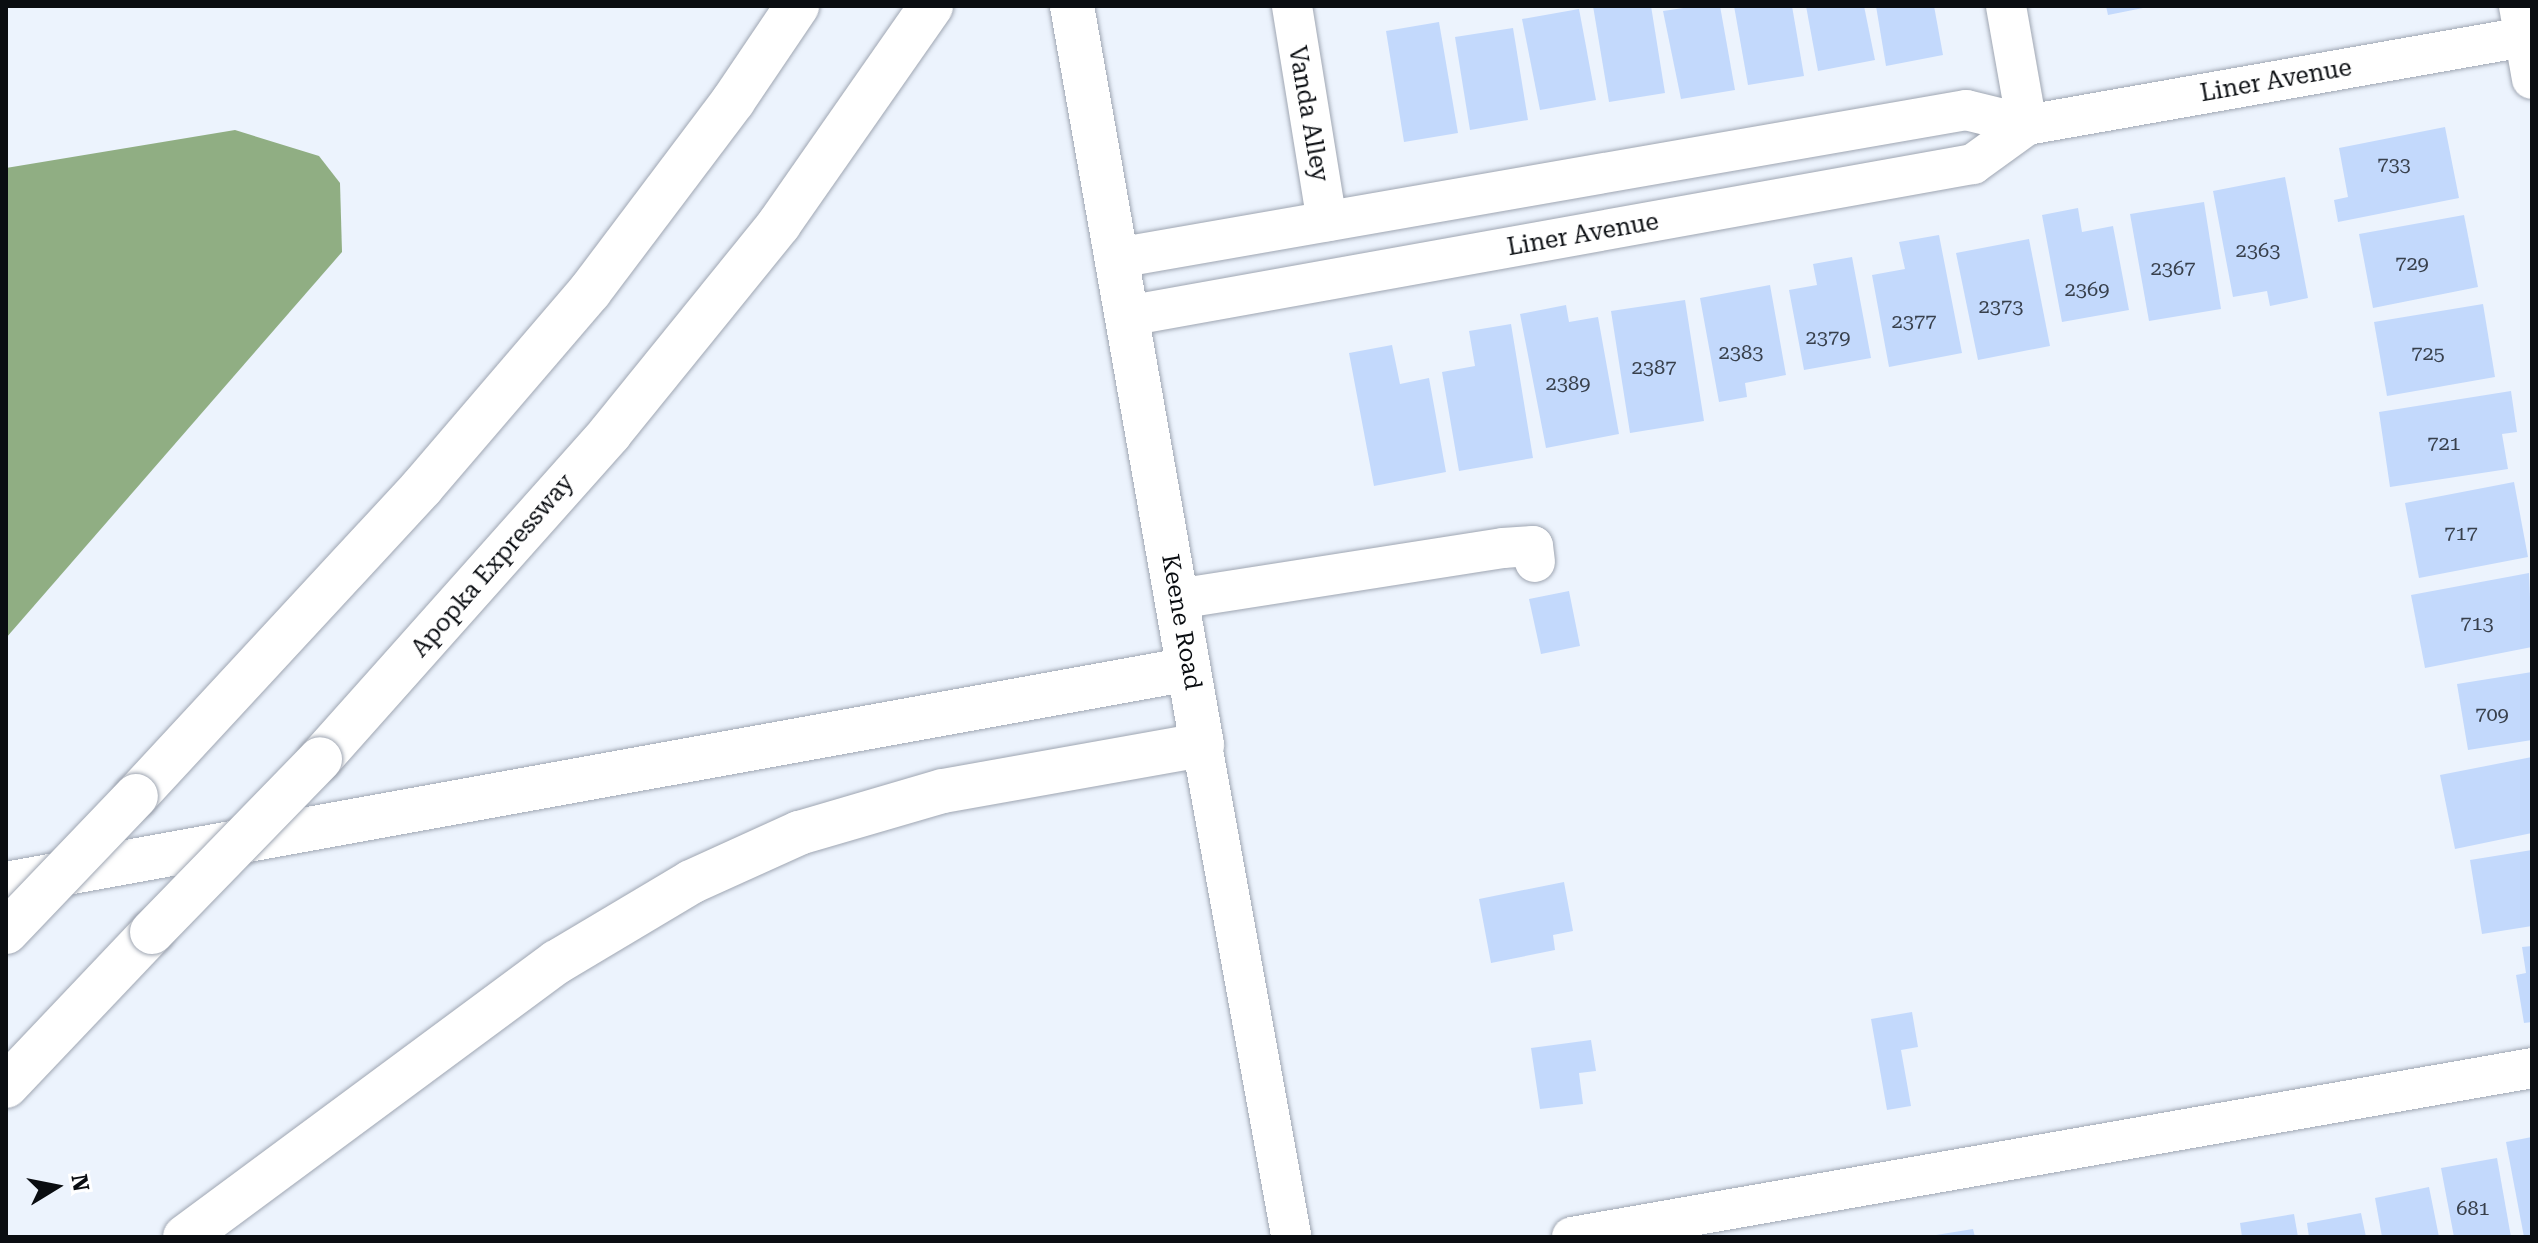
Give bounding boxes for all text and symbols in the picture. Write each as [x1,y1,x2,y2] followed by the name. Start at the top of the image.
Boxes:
[1282,44,1334,184] street label: Vanda Alley
[2198,54,2354,108] street label: Liner Avenue
[2377,152,2411,176] house number: 733
[1505,208,1661,262] street label: Liner Avenue
[2236,238,2280,262] house number: 2363
[2395,251,2429,275] house number: 729
[2151,256,2195,280] house number: 2367
[2065,277,2109,301] house number: 2369
[1979,294,2023,318] house number: 2373
[1892,309,1936,333] house number: 2377
[1806,325,1850,349] house number: 2379
[1719,340,1763,364] house number: 2383
[2411,341,2445,365] house number: 725
[1632,355,1676,379] house number: 2387
[1546,371,1590,395] house number: 2389
[2427,431,2461,455] house number: 721
[406,469,580,663] street label: Apopka Expressway
[2444,521,2478,545] house number: 717
[1155,552,1207,692] street label: Keene Road
[2460,611,2494,635] house number: 713
[2475,702,2509,726] house number: 709
[16,1147,96,1227] north arrow
[66,1172,94,1193] text: N
[2456,1196,2490,1220] house number: 681

